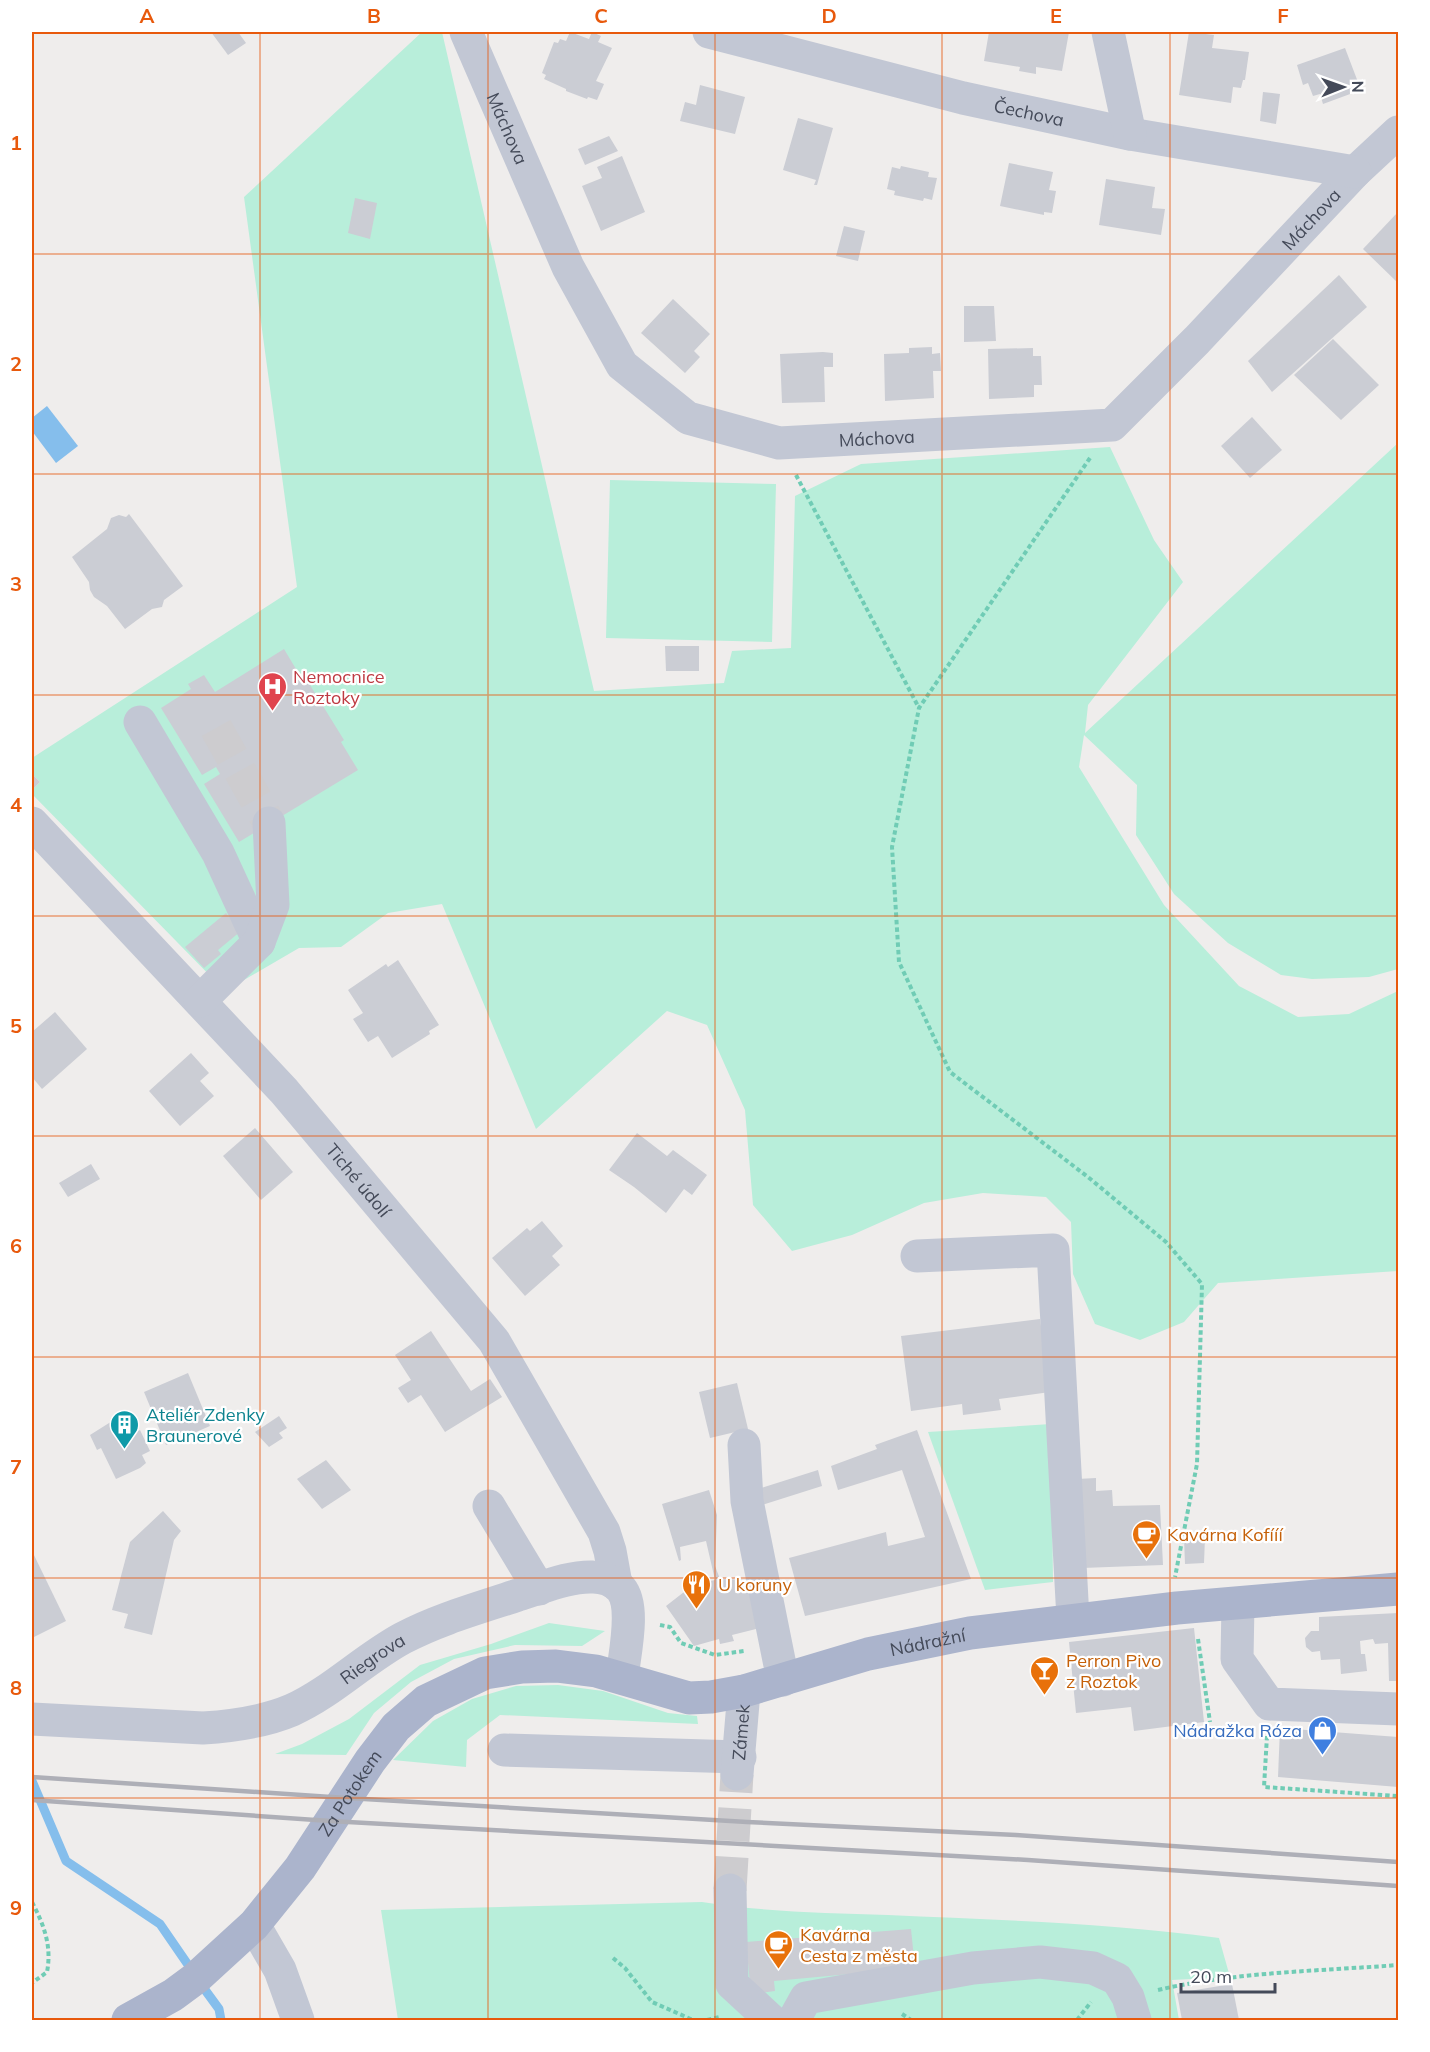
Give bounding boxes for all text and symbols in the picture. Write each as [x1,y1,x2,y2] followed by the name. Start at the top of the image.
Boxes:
[140,3,155,28] text: A
[367,3,381,28] text: B
[594,3,608,28] text: C
[821,3,837,28] text: D
[1050,3,1062,28] text: E
[1277,3,1289,28] text: F
[1313,57,1373,117] north arrow
[1348,81,1368,93] text: N
[482,89,534,168] street label: Máchova
[992,93,1066,131] street label: Čechova
[10,130,22,155] text: 1
[1276,183,1345,255] street label: Máchova
[10,351,22,376] text: 2
[838,424,915,451] street label: Máchova
[10,571,22,596] text: 3
[293,665,385,709] place label: Nemocnice Roztoky
[256,670,288,712] hospital icon: Nemocnice Roztoky
[10,792,22,817] text: 4
[10,1013,22,1038] text: 5
[321,1138,397,1223] street label: Tiché údolí
[10,1233,22,1258] text: 6
[146,1403,265,1447] place label: Ateliér Zdenky Braunerové
[109,1408,141,1450] building icon: Ateliér Zdenky Braunerové
[10,1454,22,1479] text: 7
[1130,1518,1162,1560] cafe icon: Kavárna Kofííí
[1167,1523,1284,1546] place label: Kavárna Kofííí
[681,1568,713,1610] restaurant icon: U koruny
[718,1573,793,1596] place label: U koruny
[888,1622,969,1661] street label: Nádražní
[335,1628,409,1689] street label: Riegrova
[1066,1649,1161,1693] place label: Perron Pivo z Roztok
[1029,1654,1061,1696] bar icon: Perron Pivo z Roztok
[10,1675,22,1700] text: 8
[727,1702,754,1761] street label: Zámek
[1307,1714,1339,1756] shop icon: Nádražka Róza
[1173,1719,1302,1742] place label: Nádražka Róza
[313,1745,386,1840] street label: Za Potokem
[10,1895,22,1920] text: 9
[800,1923,918,1967] place label: Kavárna Cesta z města
[763,1928,795,1970] cafe icon: Kavárna Cesta z města
[1181,1956,1276,1994] scale bar
[1190,1965,1232,1988] text: 20 m

